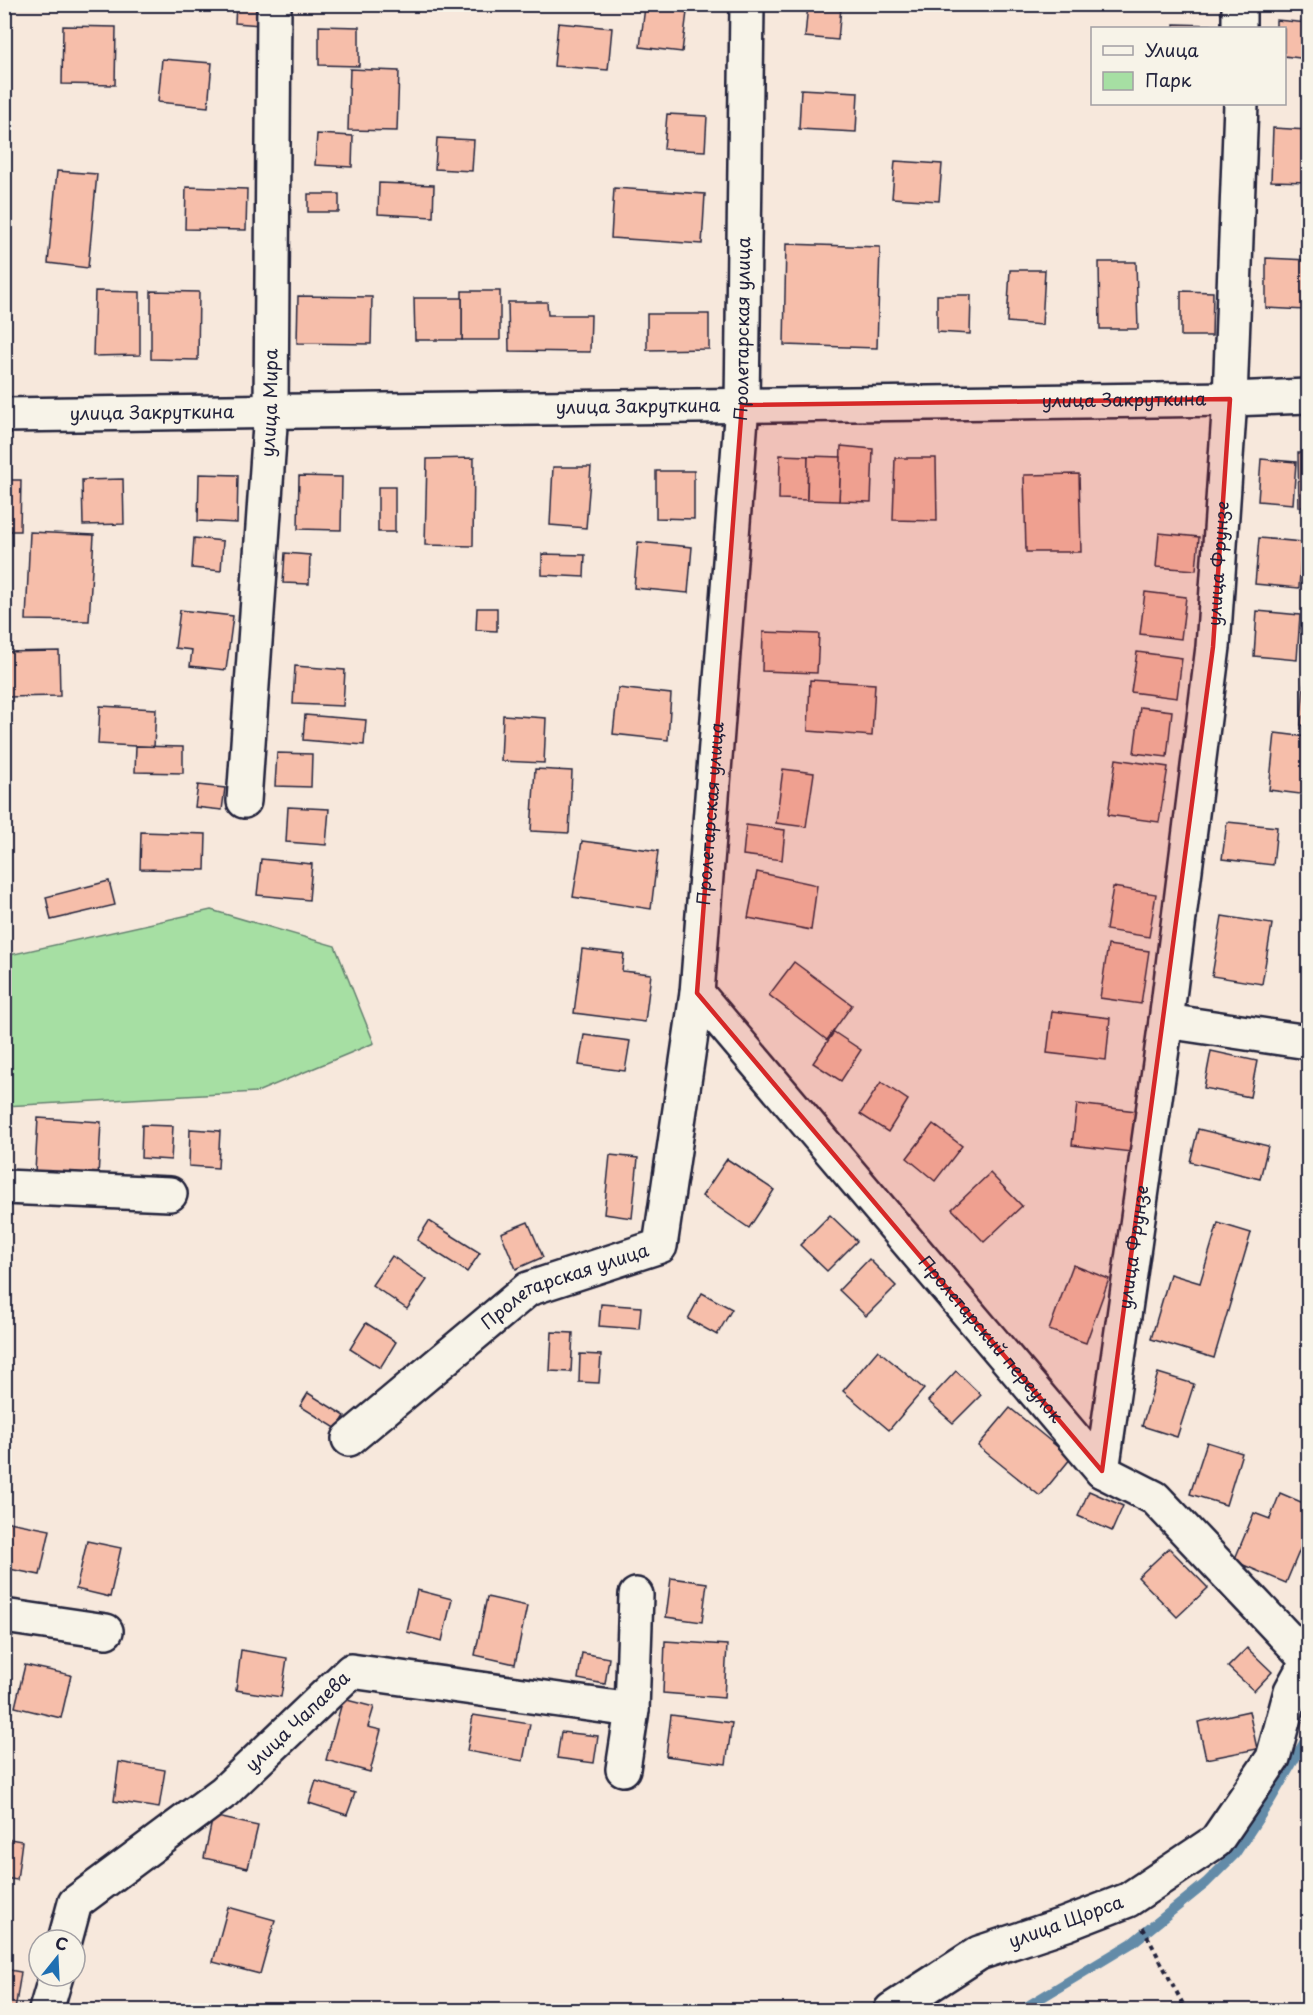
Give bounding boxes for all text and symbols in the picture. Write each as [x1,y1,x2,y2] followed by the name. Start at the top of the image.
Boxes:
[1091,27,1286,105] legend
[1145,36,1199,63] text: Улица
[1145,66,1192,93] text: Парк
[726,236,756,422] street label: Пролетарская улица
[253,348,283,458] street label: улица Мира
[1041,384,1207,413] street label: улица Закруткина
[555,391,721,420] street label: улица Закруткина
[69,397,235,426] street label: улица Закруткина
[1199,500,1235,627] street label: улица Фрунзе
[689,720,730,906] street label: Пролетарская улица
[1110,1183,1155,1311] street label: улица Фрунзе
[474,1235,653,1335] street label: Пролетарская улица
[913,1249,1071,1428] street label: Пролетарский переулок
[238,1663,356,1777] street label: улица Чапаева
[1004,1887,1127,1954] street label: улица Щорса
[27,1928,87,1988] north arrow
[53,1930,71,1956] text: С

